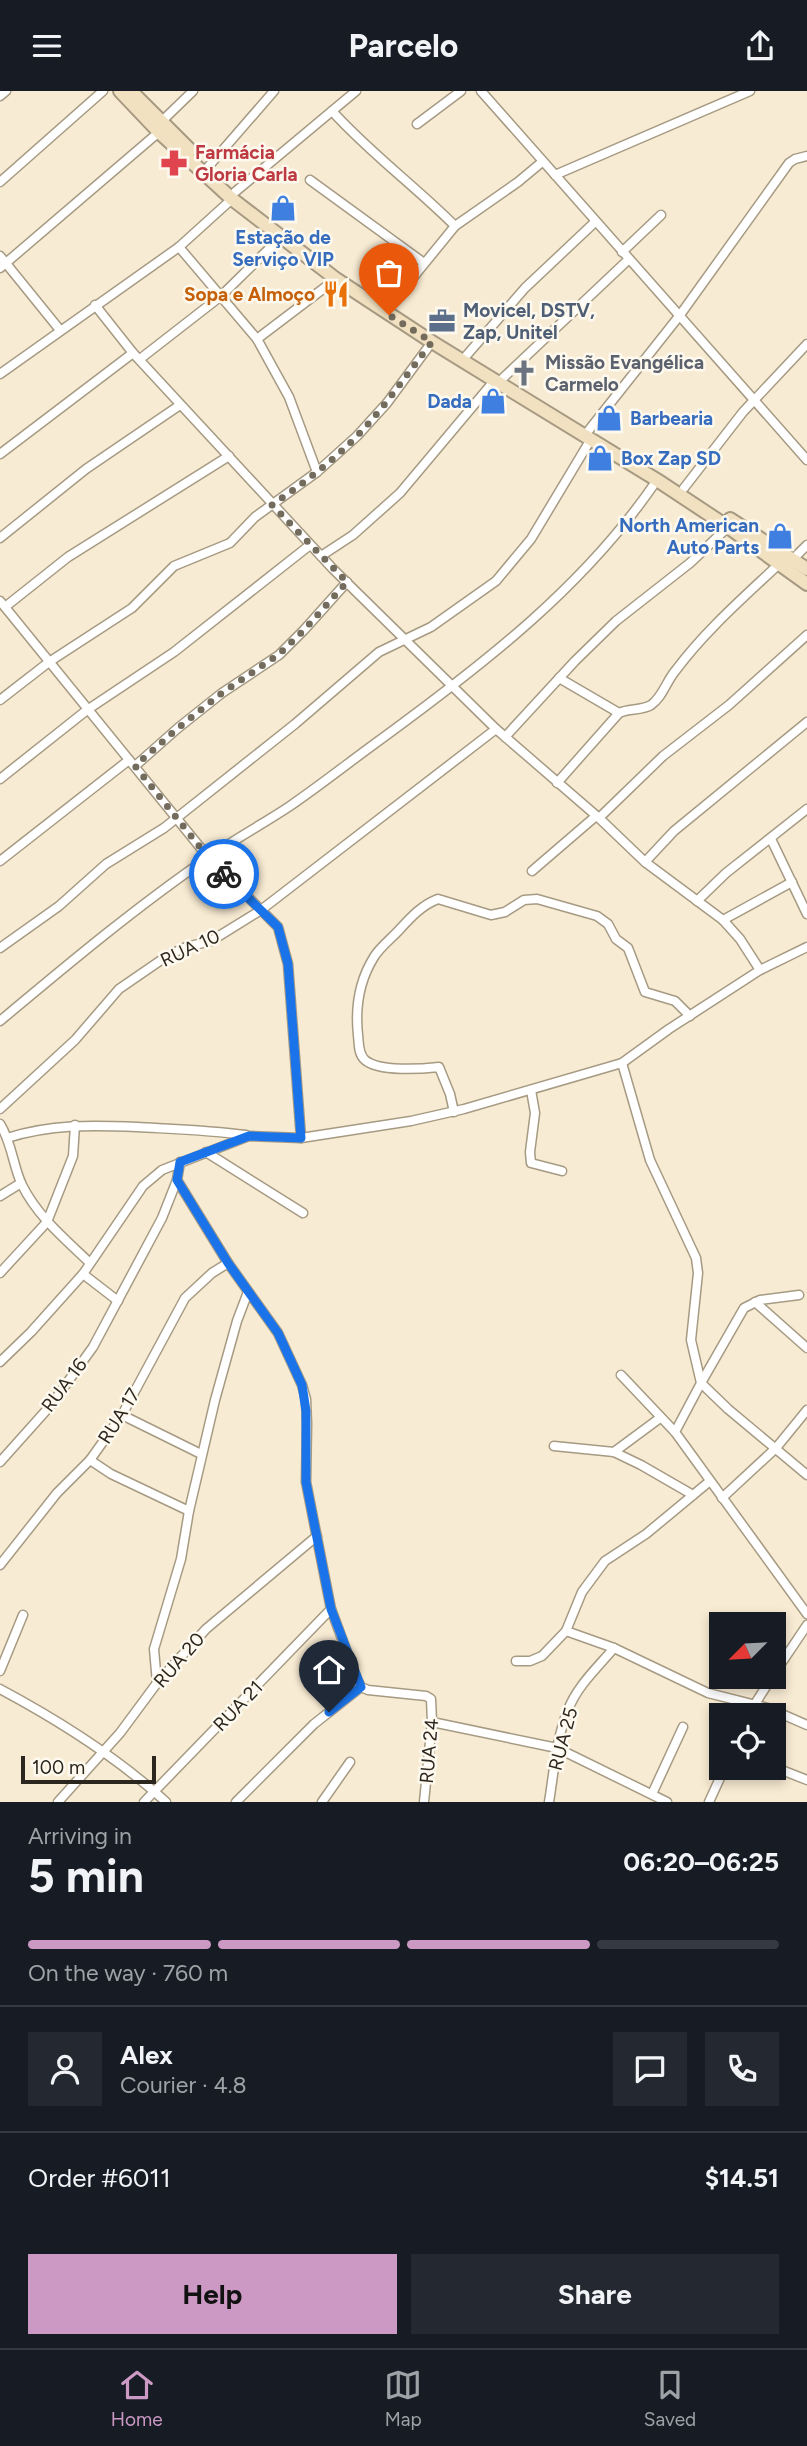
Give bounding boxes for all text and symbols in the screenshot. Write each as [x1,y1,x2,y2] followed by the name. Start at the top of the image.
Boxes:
[28,27,66,65] icon: menu
[349,27,458,65] text: Parcelo
[741,27,779,65] icon: share
[195,141,298,186] place label: Farmácia Gloria Carla
[159,148,189,178] pharmacy icon: Farmácia Gloria Carla
[268,193,298,223] shop icon: Estação de Serviço VIP
[232,226,334,271] place label: Estação de Serviço VIP
[359,243,419,315] pin
[370,254,408,292] icon: bag
[321,279,351,309] restaurant icon: Sopa e Almoço
[184,283,315,306] place label: Sopa e Almoço
[463,299,595,344] place label: Movicel, DSTV, Zap, Unitel
[427,306,457,336] office icon: Movicel, DSTV, Zap, Unitel
[545,351,704,396] place label: Missão Evangélica Carmelo
[509,358,539,388] church icon: Missão Evangélica Carmelo
[478,386,508,416] shop icon: Dada
[427,390,472,413] place label: Dada
[594,403,624,433] shop icon: Barbearia
[630,407,713,430] place label: Barbearia
[585,443,615,473] shop icon: Box Zap SD
[621,447,721,470] place label: Box Zap SD
[619,514,759,559] place label: North American Auto Parts
[765,521,795,551] shop icon: North American Auto Parts
[189,839,259,909] courier
[205,855,243,893] icon: bike
[157,924,223,972] street label: RUA 10
[36,1353,92,1416] street label: RUA 16
[93,1384,145,1448] street label: RUA 17
[709,1612,786,1689] north arrow
[709,1612,786,1780] map controls
[149,1628,209,1692] street label: RUA 20
[299,1640,359,1712] pin
[310,1651,348,1689] icon: home
[208,1676,268,1736] street label: RUA 21
[709,1703,786,1780] button: locate
[544,1705,582,1773] street label: RUA 25
[415,1717,443,1785] street label: RUA 24
[21,1753,156,1785] scale bar
[32,1756,85,1779] text: 100 m
[28,1822,132,1850] text: Arriving in
[623,1846,779,1878] text: 06:20–06:25
[28,1848,144,1904] text: 5 min
[28,1959,228,1987] text: On the way · 760 m
[28,2032,102,2106] button: person
[613,2032,687,2106] button: chat
[705,2032,779,2106] button: phone
[120,2039,173,2071] text: Alex
[120,2071,247,2099] text: Courier · 4.8
[28,2162,171,2194] text: Order #6011
[705,2162,779,2194] text: $14.51
[28,2254,397,2334] button: Help
[411,2254,779,2334] button: Share
[111,2366,163,2431] tab: Home
[384,2366,422,2431] tab: Map
[644,2366,696,2431] tab: Saved

